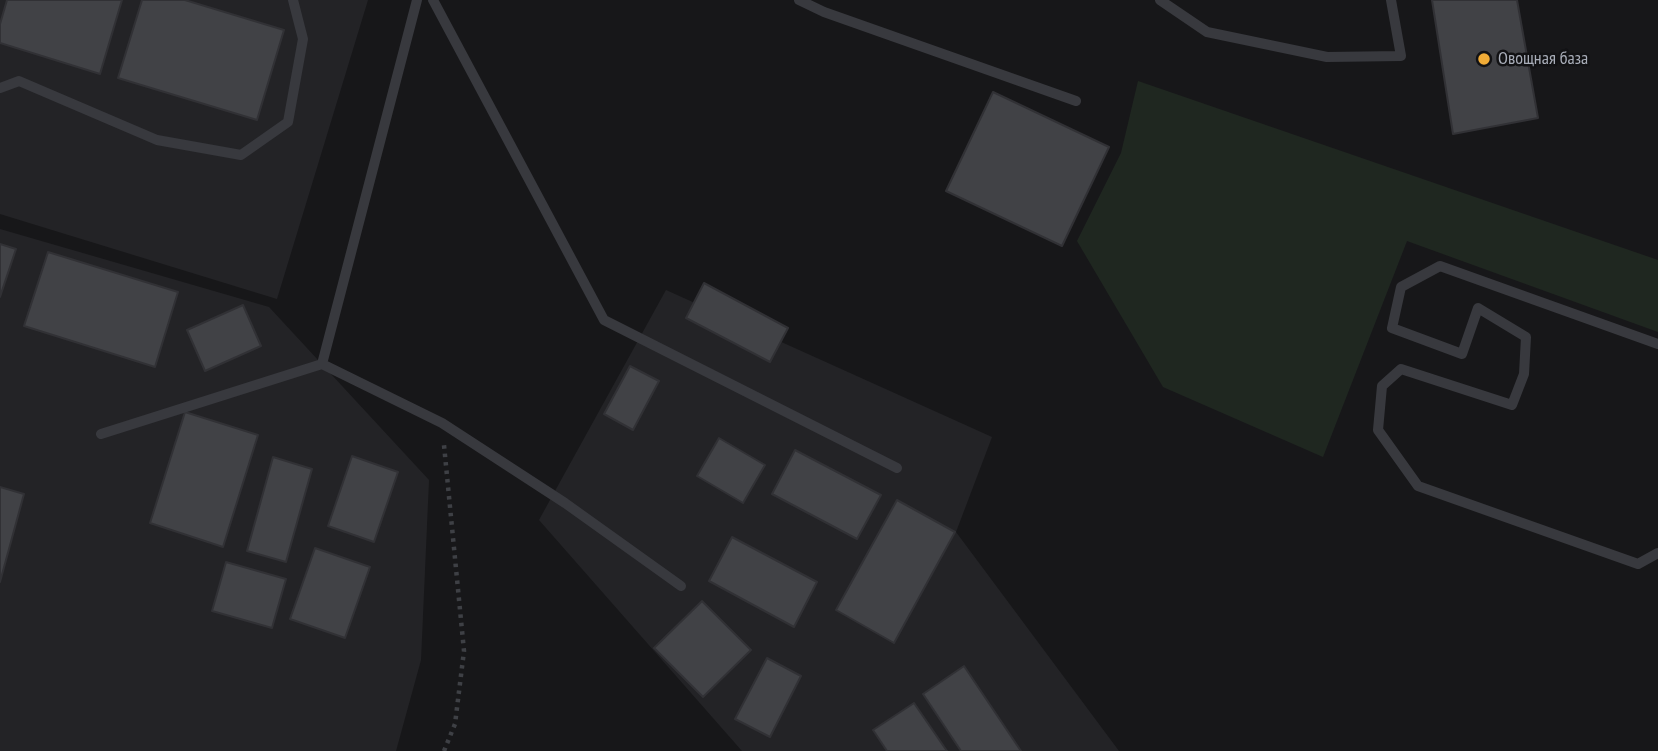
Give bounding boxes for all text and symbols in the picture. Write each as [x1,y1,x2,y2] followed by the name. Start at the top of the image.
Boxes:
[1498,48,1588,70] place label: Овощная база
[1476,51,1492,67] marker: Овощная база

